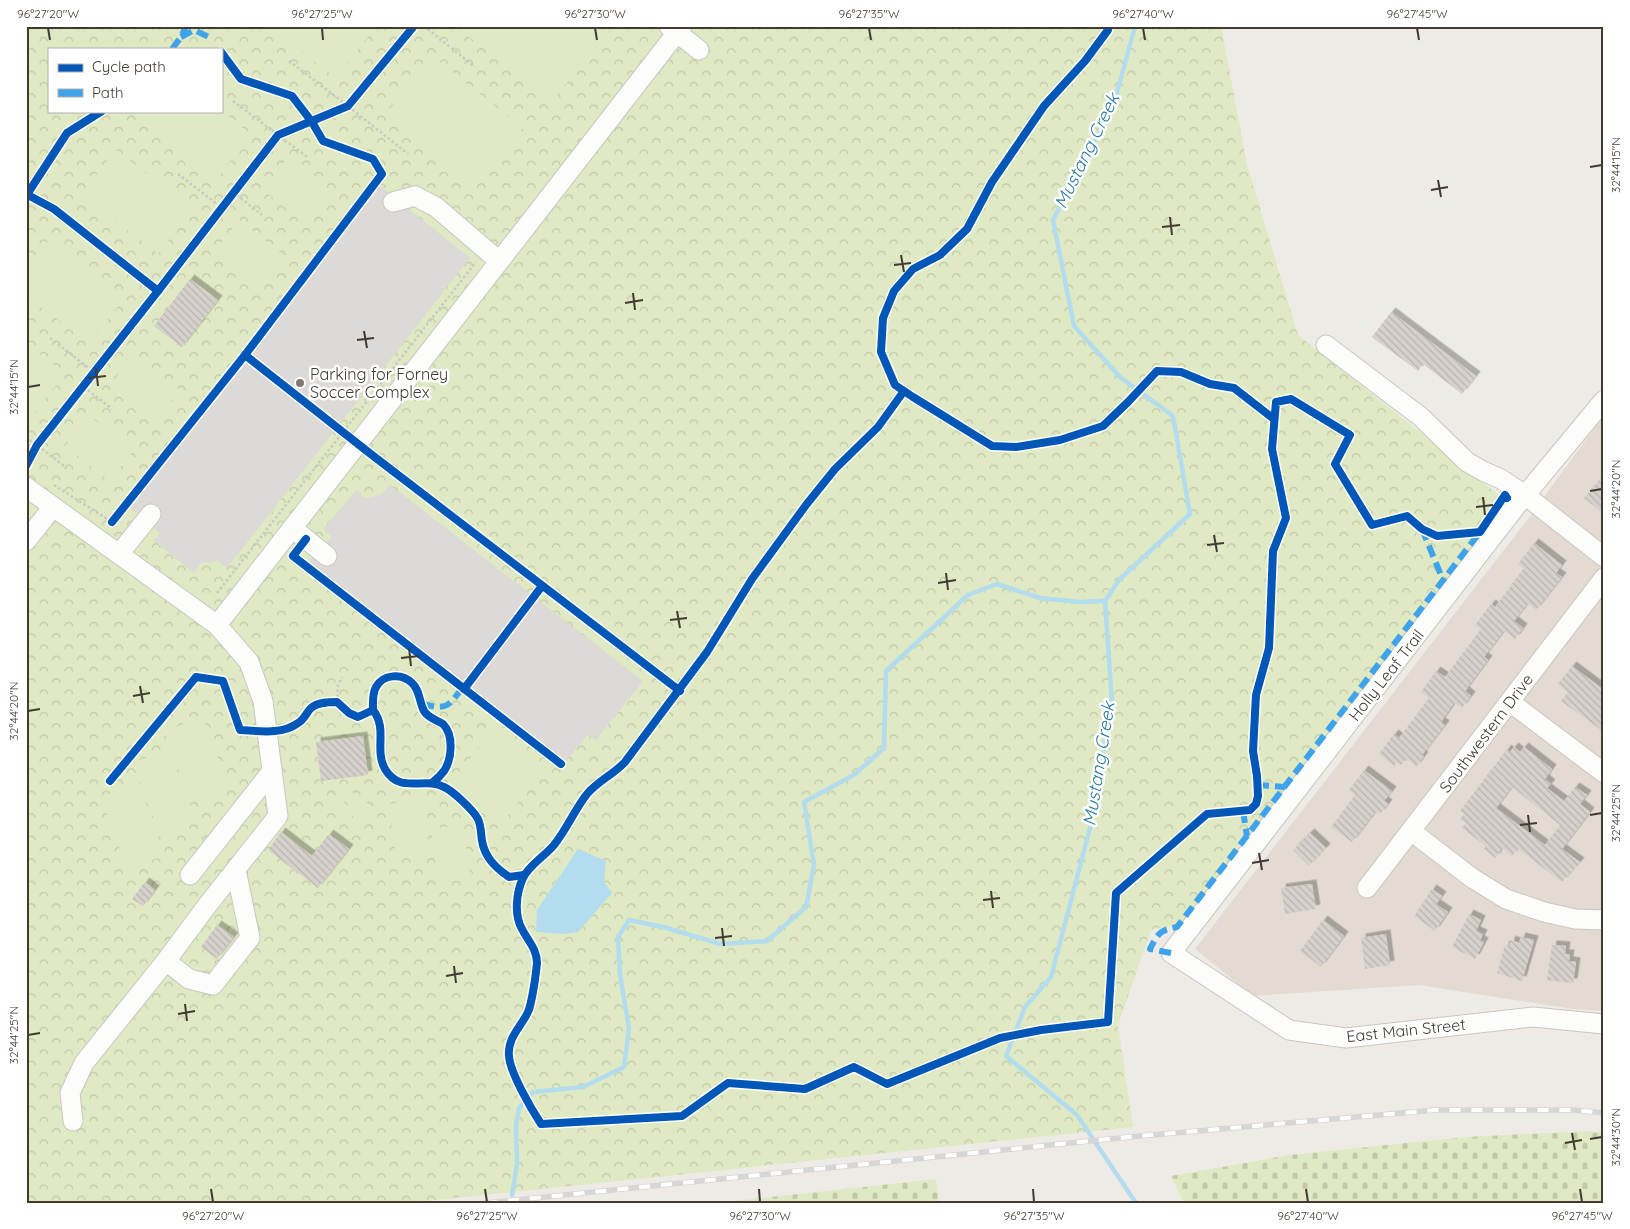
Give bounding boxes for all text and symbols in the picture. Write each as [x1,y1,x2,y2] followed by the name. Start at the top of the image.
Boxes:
[17,6,79,21] text: 96°27'20"W
[291,6,353,21] text: 96°27'25"W
[564,6,626,21] text: 96°27'30"W
[838,6,900,21] text: 96°27'35"W
[1112,6,1174,21] text: 96°27'40"W
[1386,6,1448,21] text: 96°27'45"W
[48,48,222,112] legend
[92,57,166,76] text: Cycle path
[92,83,124,102] text: Path
[1049,88,1125,212] water label: Mustang Creek
[1608,137,1623,193] text: 32°44'15"N
[6,359,21,415] text: 32°44'15"N
[310,364,448,402] place label: Parking for Forney Soccer Complex
[294,377,306,389] marker: Parking for Forney Soccer Complex
[1608,459,1623,519] text: 32°44'20"N
[1344,625,1428,725] street label: Holly Leaf Trail
[1435,670,1537,796] street label: Southwestern Drive
[6,681,21,741] text: 32°44'20"N
[1077,699,1120,828] water label: Mustang Creek
[1608,784,1623,842] text: 32°44'25"N
[6,1006,21,1064] text: 32°44'25"N
[1345,1014,1467,1046] street label: East Main Street
[1608,1108,1623,1166] text: 32°44'30"N
[182,1208,244,1223] text: 96°27'20"W
[456,1208,518,1223] text: 96°27'25"W
[729,1208,791,1223] text: 96°27'30"W
[1003,1208,1065,1223] text: 96°27'35"W
[1277,1208,1339,1223] text: 96°27'40"W
[1551,1208,1613,1223] text: 96°27'45"W

